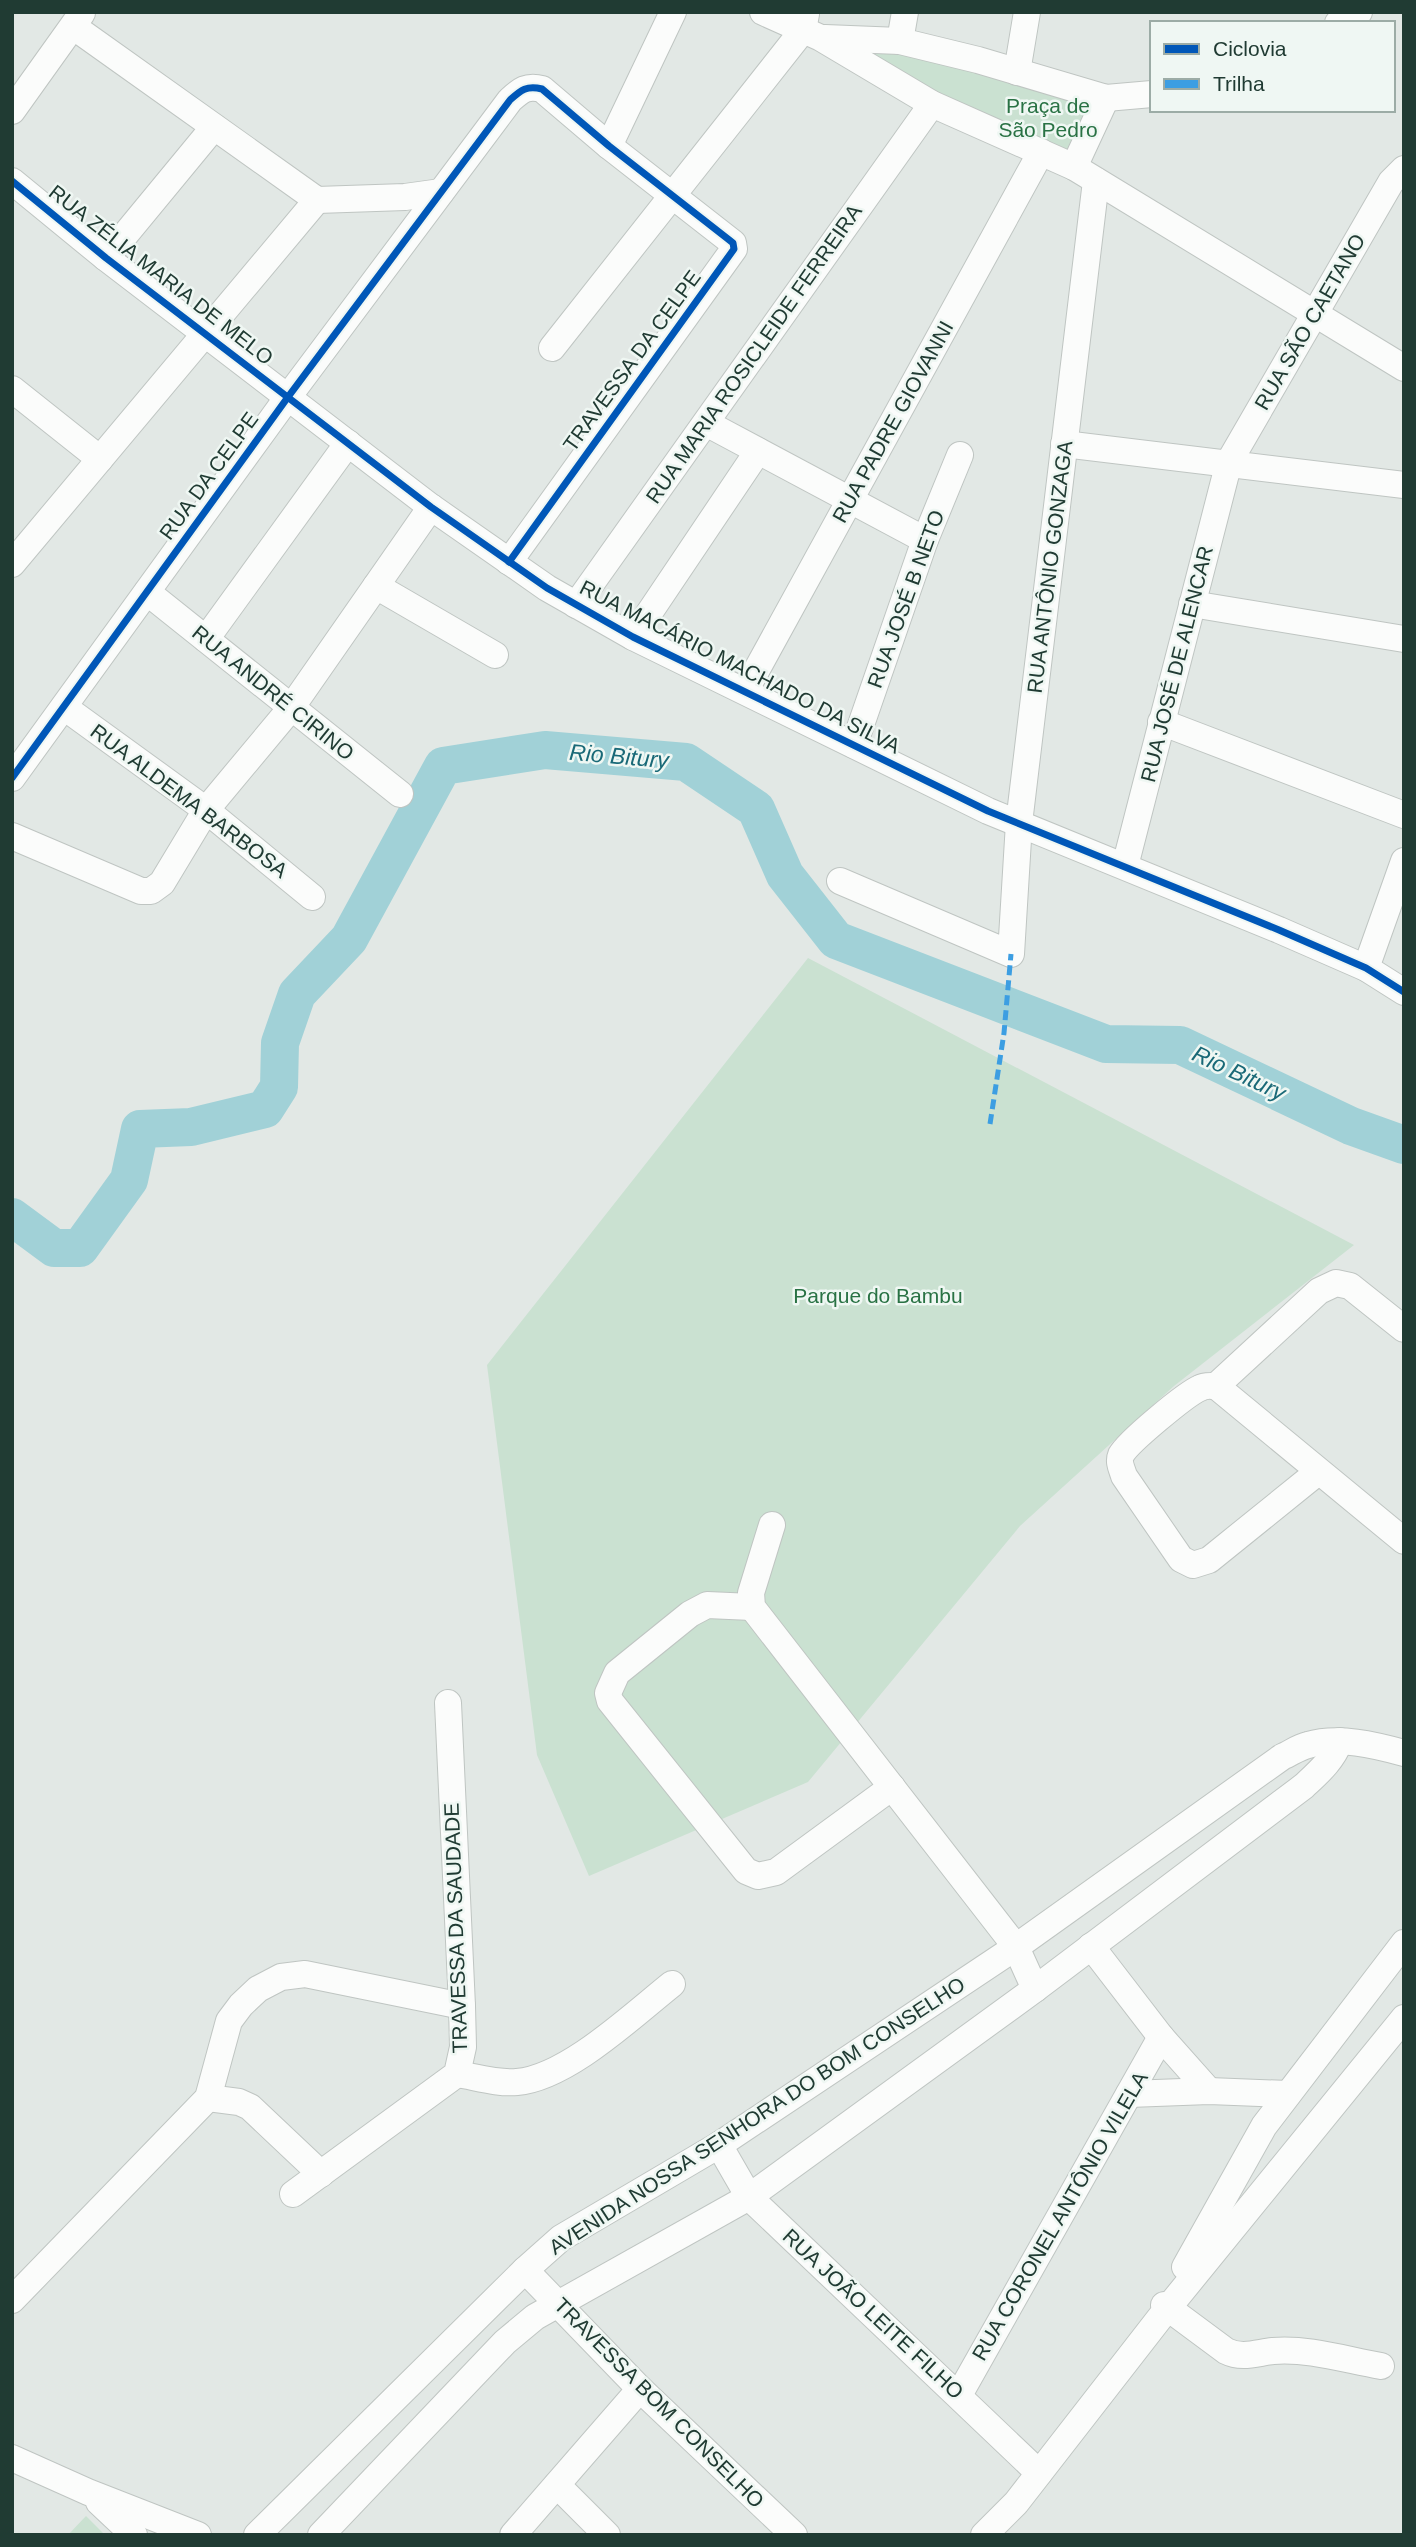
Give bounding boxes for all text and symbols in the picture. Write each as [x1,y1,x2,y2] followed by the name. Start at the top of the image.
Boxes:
[1150,21,1395,112] legend
[1213,37,1287,60] text: Ciclovia
[1213,72,1265,95] text: Trilha
[998,94,1098,141] park label: Praça de São Pedro
[45,180,278,369] street label: RUA ZÉLIA MARIA DE MELO
[641,200,866,508] street label: RUA MARIA ROSICLEIDE FERREIRA
[1250,230,1369,414] street label: RUA SÃO CAETANO
[558,266,705,456] street label: TRAVESSA DA CELPE
[828,317,958,526] street label: RUA PADRE GIOVANNI
[155,408,262,544] street label: RUA DA CELPE
[1023,439,1076,695] street label: RUA ANTÔNIO GONZAGA
[863,507,948,691] street label: RUA JOSÉ B NETO
[1136,543,1217,784] street label: RUA JOSÉ DE ALENCAR
[576,575,904,758] street label: RUA MACÁRIO MACHADO DA SILVA
[188,621,359,765] street label: RUA ANDRÉ CIRINO
[86,719,292,882] street label: RUA ALDEMA BARBOSA
[568,739,671,773] water label: Rio Bitury
[1188,1040,1291,1106] water label: Rio Bitury
[793,1284,963,1307] park label: Parque do Bambu
[440,1802,471,2054] street label: TRAVESSA DA SAUDADE
[545,1972,969,2259] street label: AVENIDA NOSSA SENHORA DO BOM CONSELHO
[967,2067,1152,2364] street label: RUA CORONEL ANTÔNIO VILELA
[778,2224,968,2403] street label: RUA JOÃO LEITE FILHO
[550,2293,769,2512] street label: TRAVESSA BOM CONSELHO

